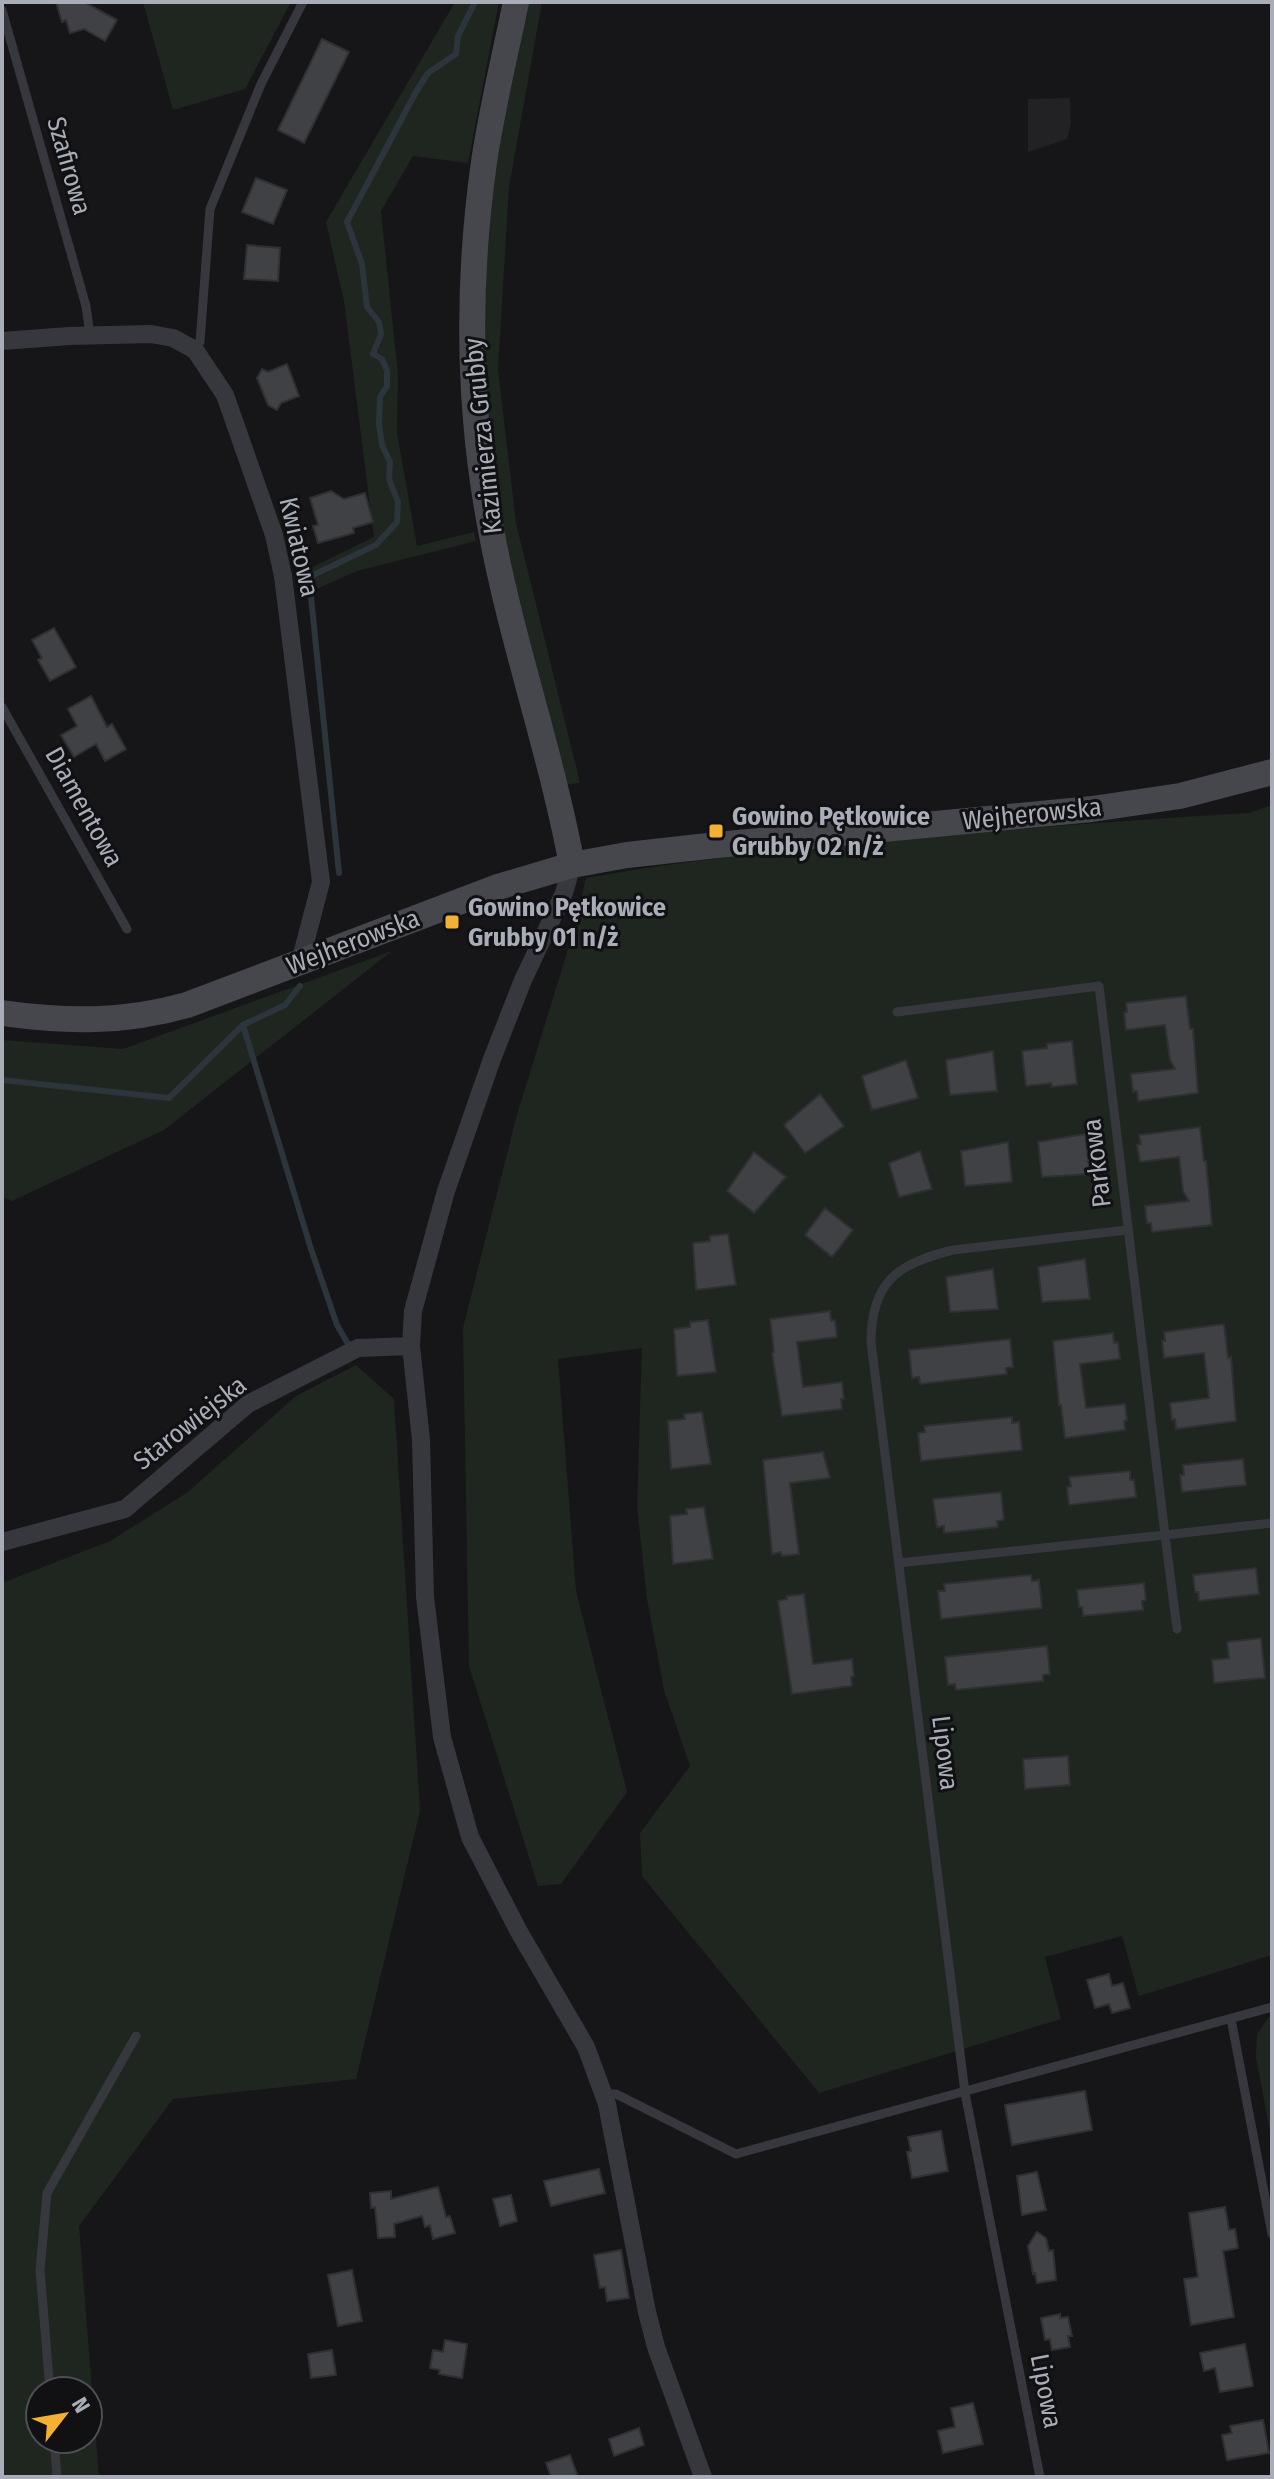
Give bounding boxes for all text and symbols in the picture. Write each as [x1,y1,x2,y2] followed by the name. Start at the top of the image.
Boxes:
[40,113,98,219] street label: Szafirowa
[457,336,509,536] street label: Kazimierza Grubby
[273,494,325,600] street label: Kwiatowa
[38,742,130,872] street label: Diamentowa
[961,791,1103,837] street label: Wejherowska
[732,801,930,862] place label: Gowino Pętkowice Grubby 02 n/ż
[707,822,725,840] marker: Gowino Pętkowice Grubby 02 n/ż
[468,892,666,953] place label: Gowino Pętkowice Grubby 01 n/ż
[282,902,424,982] street label: Wejherowska
[443,913,461,931] marker: Gowino Pętkowice Grubby 01 n/ż
[1076,1117,1118,1209] street label: Parkowa
[127,1369,253,1477] street label: Starowiejska
[925,1714,965,1792] street label: Lipowa
[1024,2351,1068,2431] street label: Lipowa
[24,2375,104,2455] north arrow
[66,2392,96,2418] text: N

